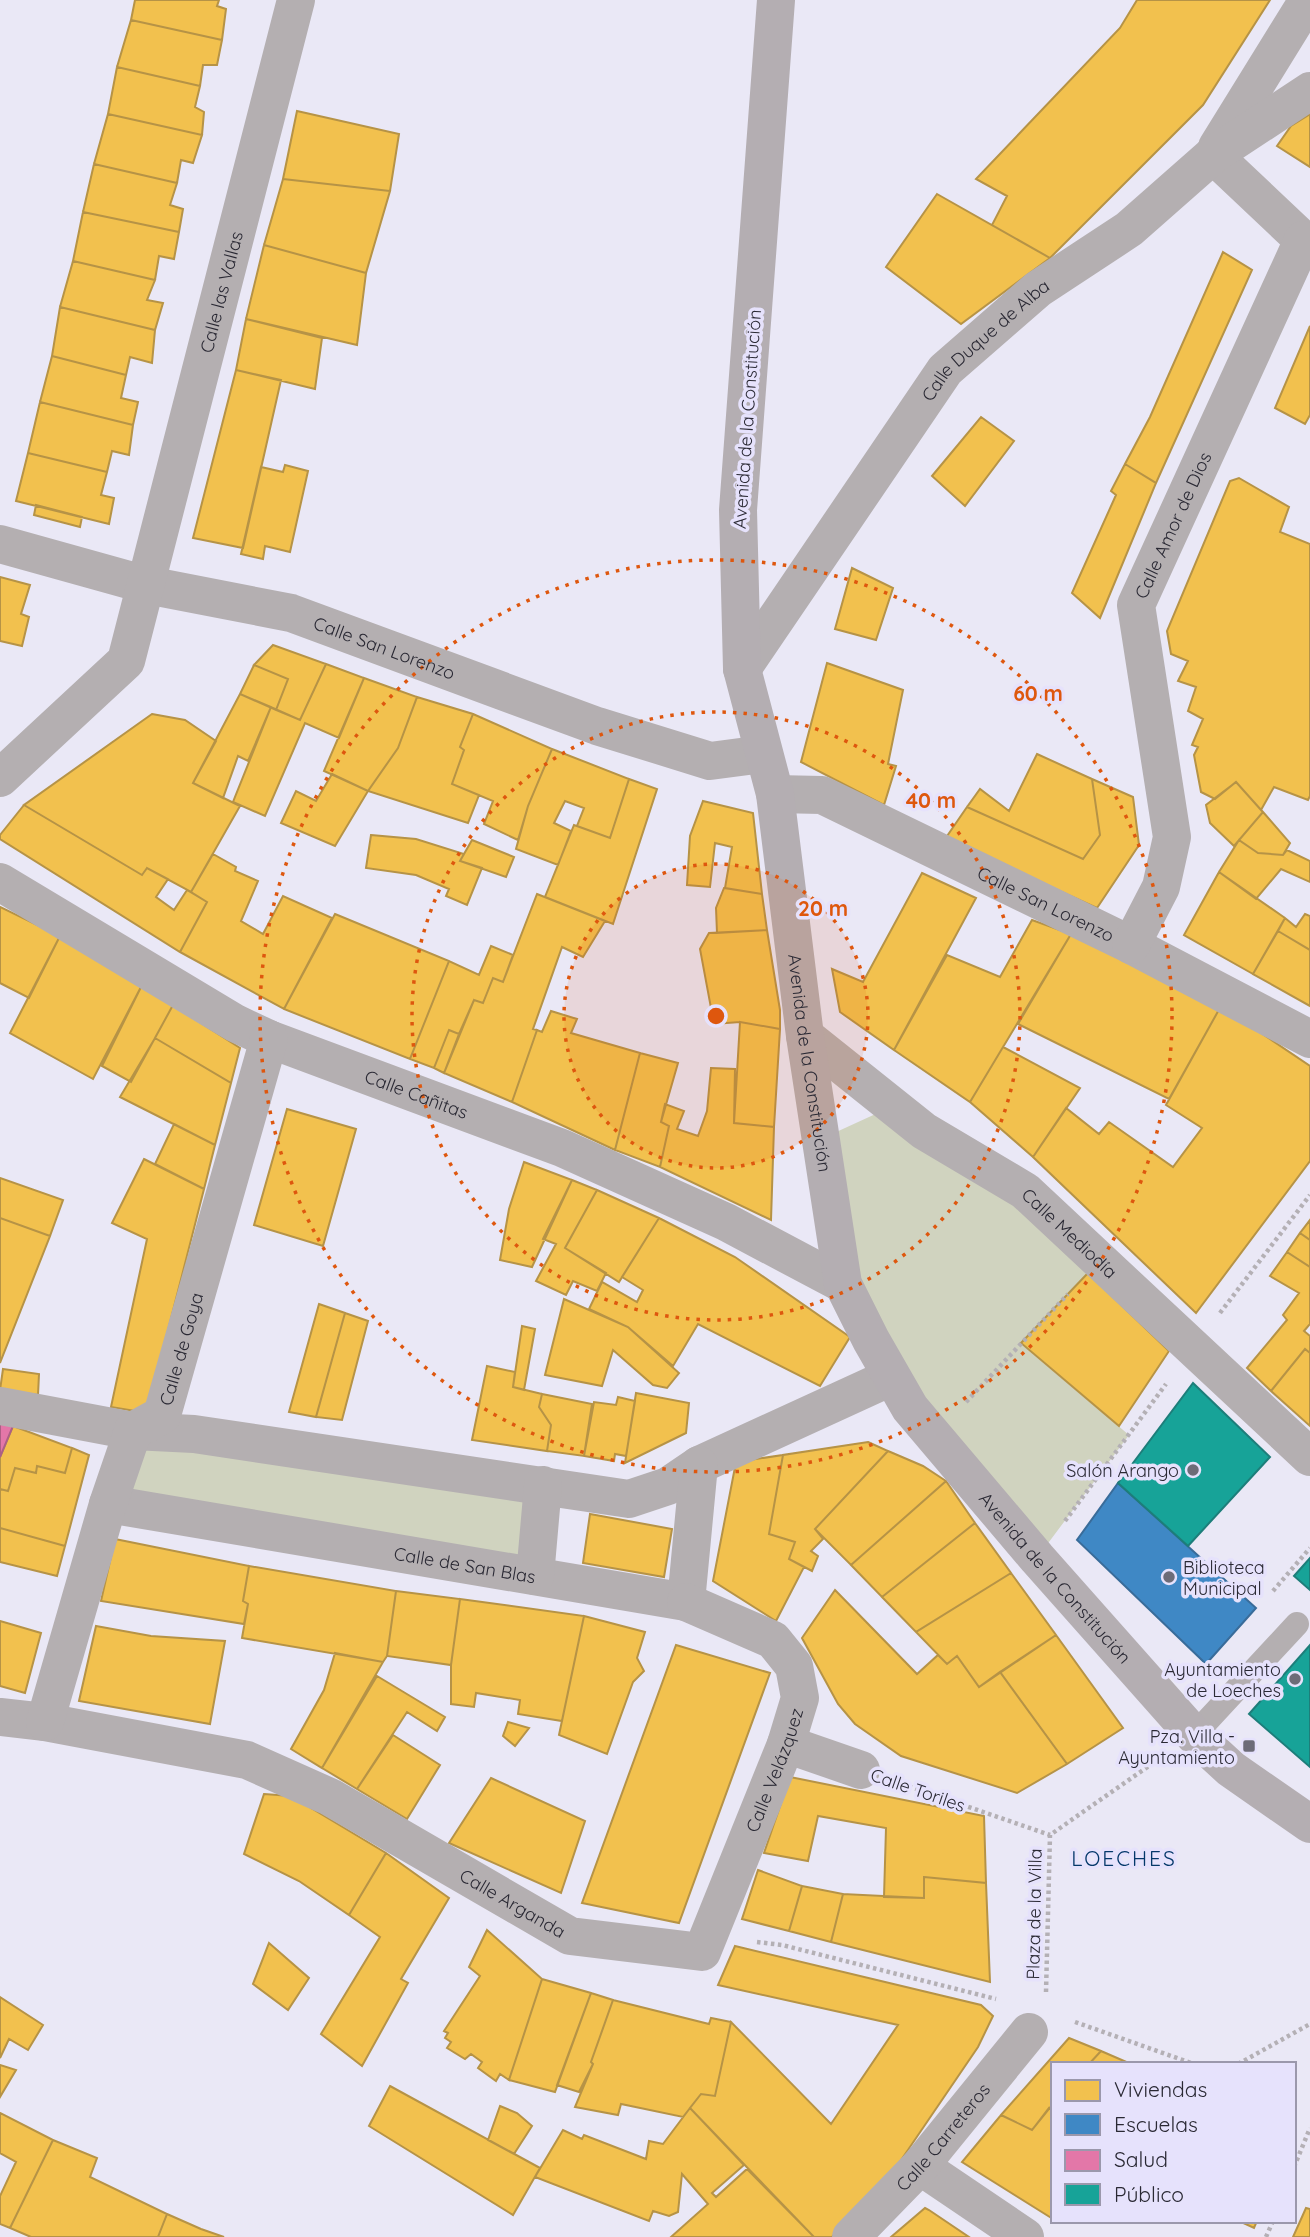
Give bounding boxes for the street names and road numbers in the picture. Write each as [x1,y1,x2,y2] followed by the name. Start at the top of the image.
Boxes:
[194,229,248,355] street label: Calle las Vallas
[916,273,1053,405] street label: Calle Duque de Alba
[728,309,766,529] street label: Avenida de la Constitución
[1129,448,1216,602] street label: Calle Amor de Dios
[311,611,458,684] street label: Calle San Lorenzo
[974,861,1118,947] street label: Calle San Lorenzo
[783,953,837,1174] street label: Avenida de la Constitución
[362,1064,471,1124] street label: Calle Cañitas
[1017,1183,1122,1283] street label: Calle Mediodía
[154,1290,208,1408] street label: Calle de Goya
[975,1487,1137,1668] street label: Avenida de la Constitución
[392,1541,538,1588] street label: Calle de San Blas
[740,1705,808,1835] street label: Calle Velázquez
[868,1763,968,1817] street label: Calle Toriles
[1021,1848,1047,1980] street label: Plaza de la Villa
[456,1863,570,1943] street label: Calle Arganda
[891,2078,995,2196] street label: Calle Carreteros

